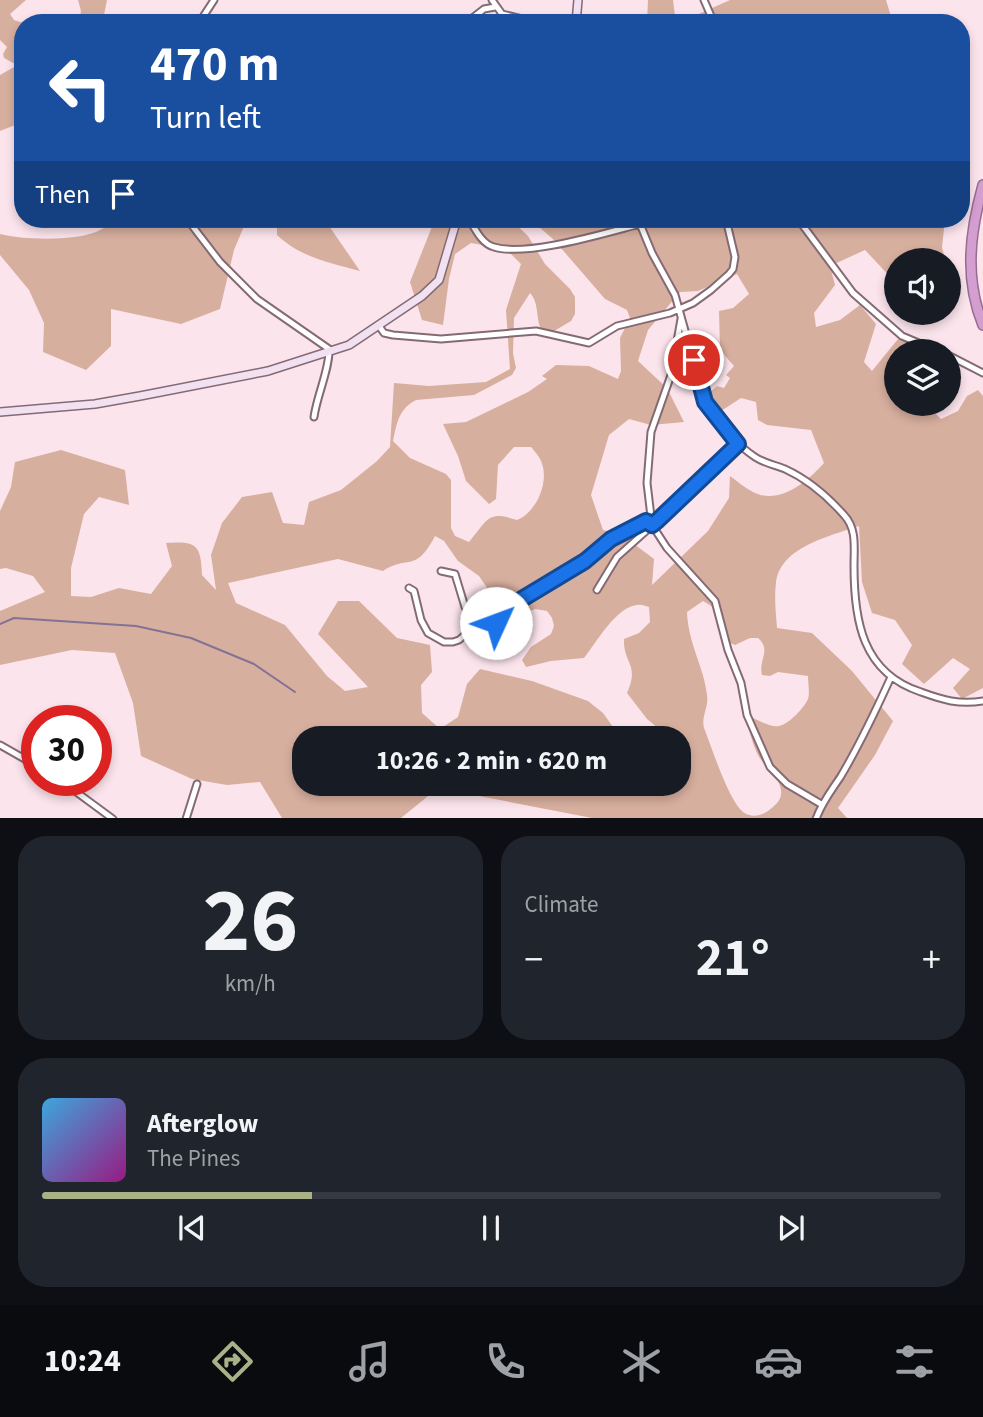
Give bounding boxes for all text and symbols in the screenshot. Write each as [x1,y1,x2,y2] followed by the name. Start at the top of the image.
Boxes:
[150,30,279,100] text: 470 m
[35,42,126,133] icon: left
[150,95,261,141] text: Turn left
[104,175,142,213] icon: arrive
[35,176,90,213] text: Then
[884,248,961,416] map controls
[884,248,961,325] button: sound
[664,330,724,390] pin
[884,339,961,416] button: layers
[675,341,713,379] icon: arrive
[459,586,533,660] position arrow
[21,705,112,796] speed limit sign: 30
[376,742,607,779] text: 10:26 · 2 min · 620 m
[202,857,298,986] text: 26
[525,888,598,921] text: Climate
[696,922,770,996] text: 21°
[525,933,543,987] text: −
[922,933,941,987] text: +
[225,967,276,1000] text: km/h
[147,1105,258,1142] text: Afterglow
[147,1142,240,1175] text: The Pines
[173,1209,211,1247] icon: previous
[472,1209,510,1247] icon: pause
[772,1209,810,1247] icon: next
[208,1337,257,1386] icon: directions
[345,1337,394,1386] icon: music
[481,1337,530,1386] icon: phone
[617,1337,666,1386] icon: climate
[754,1337,803,1386] icon: car
[890,1337,939,1386] icon: filters
[44,1338,121,1384] text: 10:24

